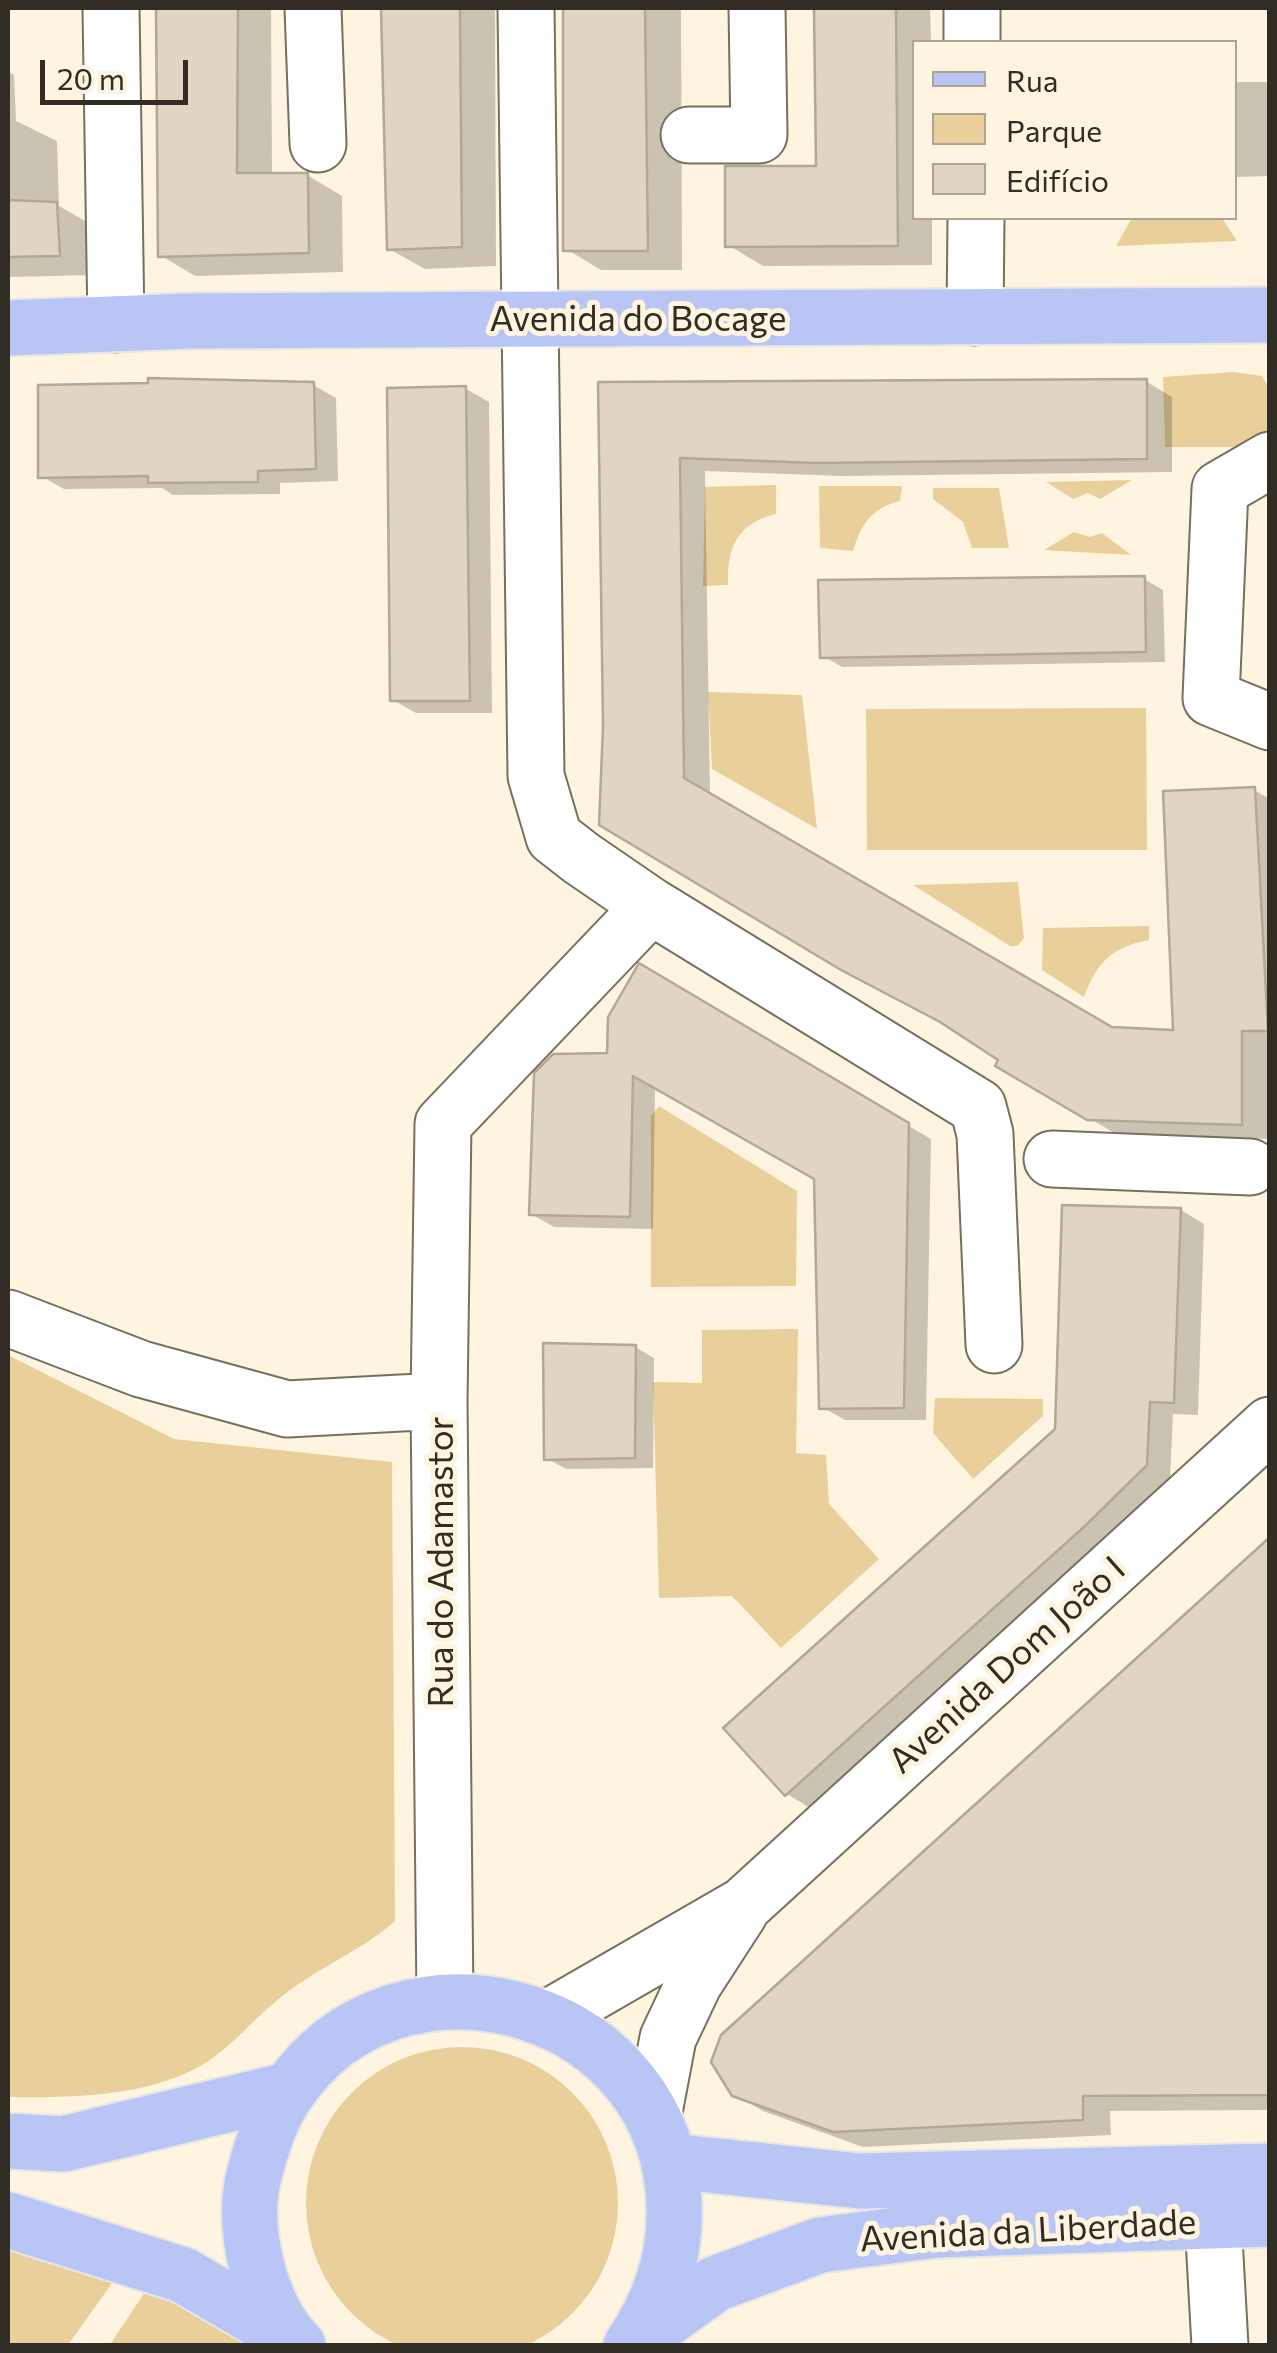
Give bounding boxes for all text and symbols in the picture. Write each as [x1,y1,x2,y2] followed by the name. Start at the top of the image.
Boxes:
[45,40,192,102] scale bar
[912,40,1237,220] legend
[57,59,125,96] text: 20 m
[1006,61,1058,98] text: Rua
[1006,111,1102,148] text: Parque
[1006,161,1109,198] text: Edifício
[490,298,786,340] street label: Avenida do Bocage
[420,1416,462,1708] street label: Rua do Adamastor
[880,1548,1134,1782] street label: Avenida Dom João I
[859,2201,1197,2261] street label: Avenida da Liberdade

